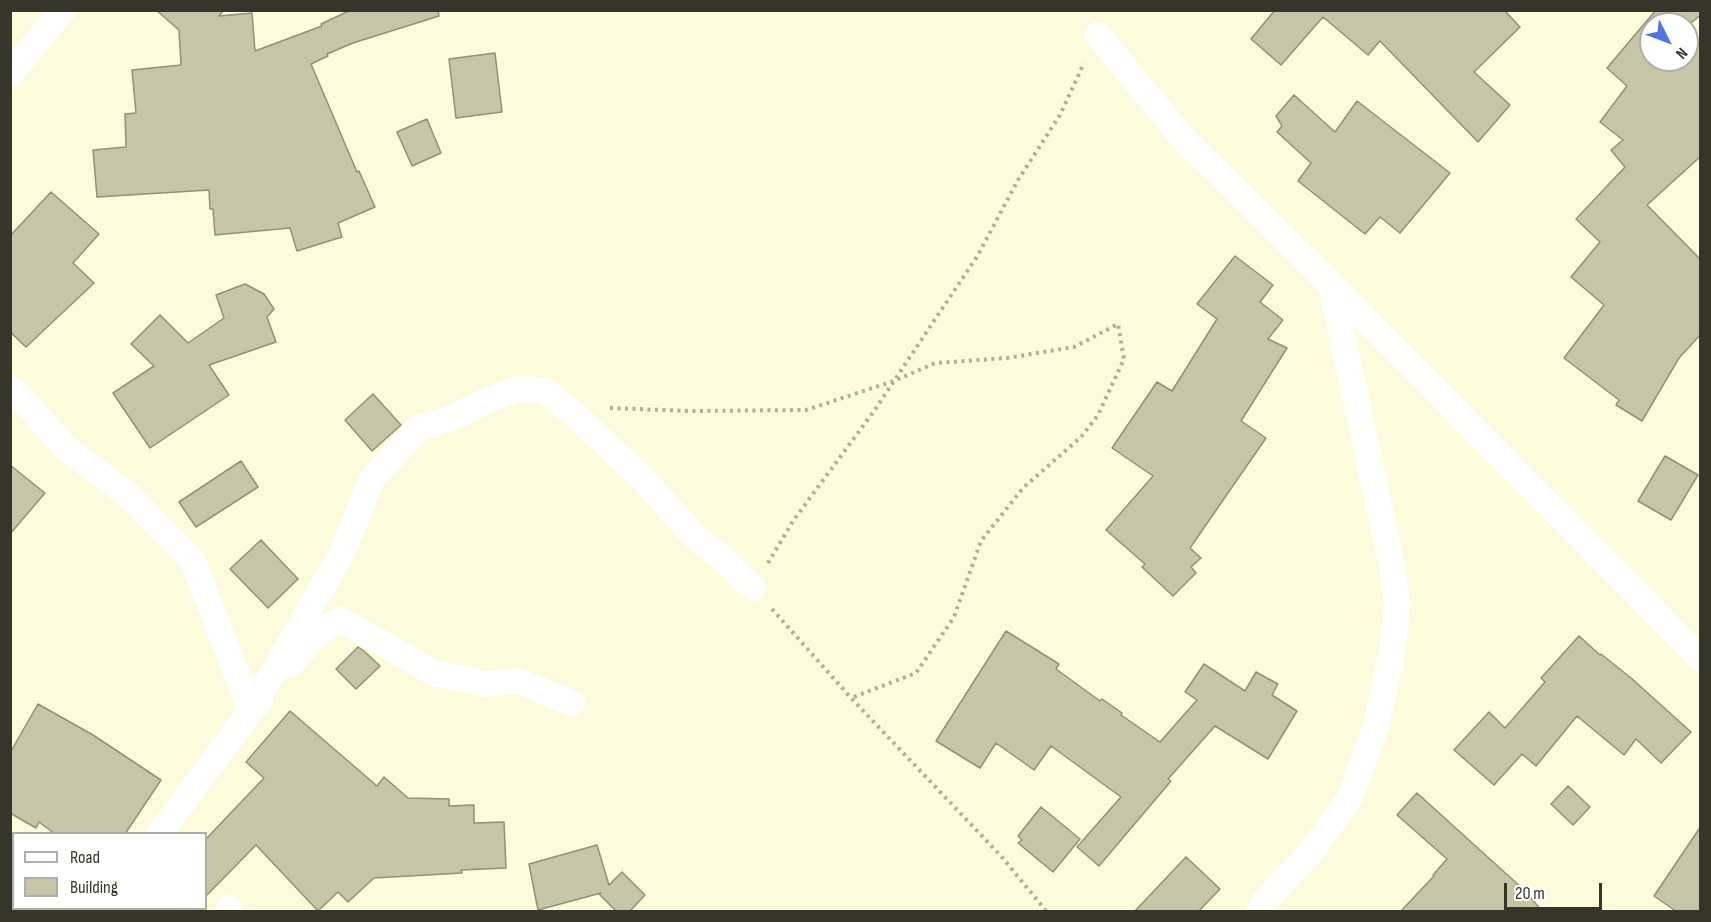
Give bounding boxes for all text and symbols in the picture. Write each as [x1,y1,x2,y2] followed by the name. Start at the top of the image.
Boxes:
[1639,12,1699,72] north arrow
[1671,44,1691,63] text: N
[12,832,207,910] legend
[70,847,100,868] text: Road
[1507,871,1604,909] scale bar
[70,877,118,898] text: Building
[1515,883,1545,904] text: 20 m

